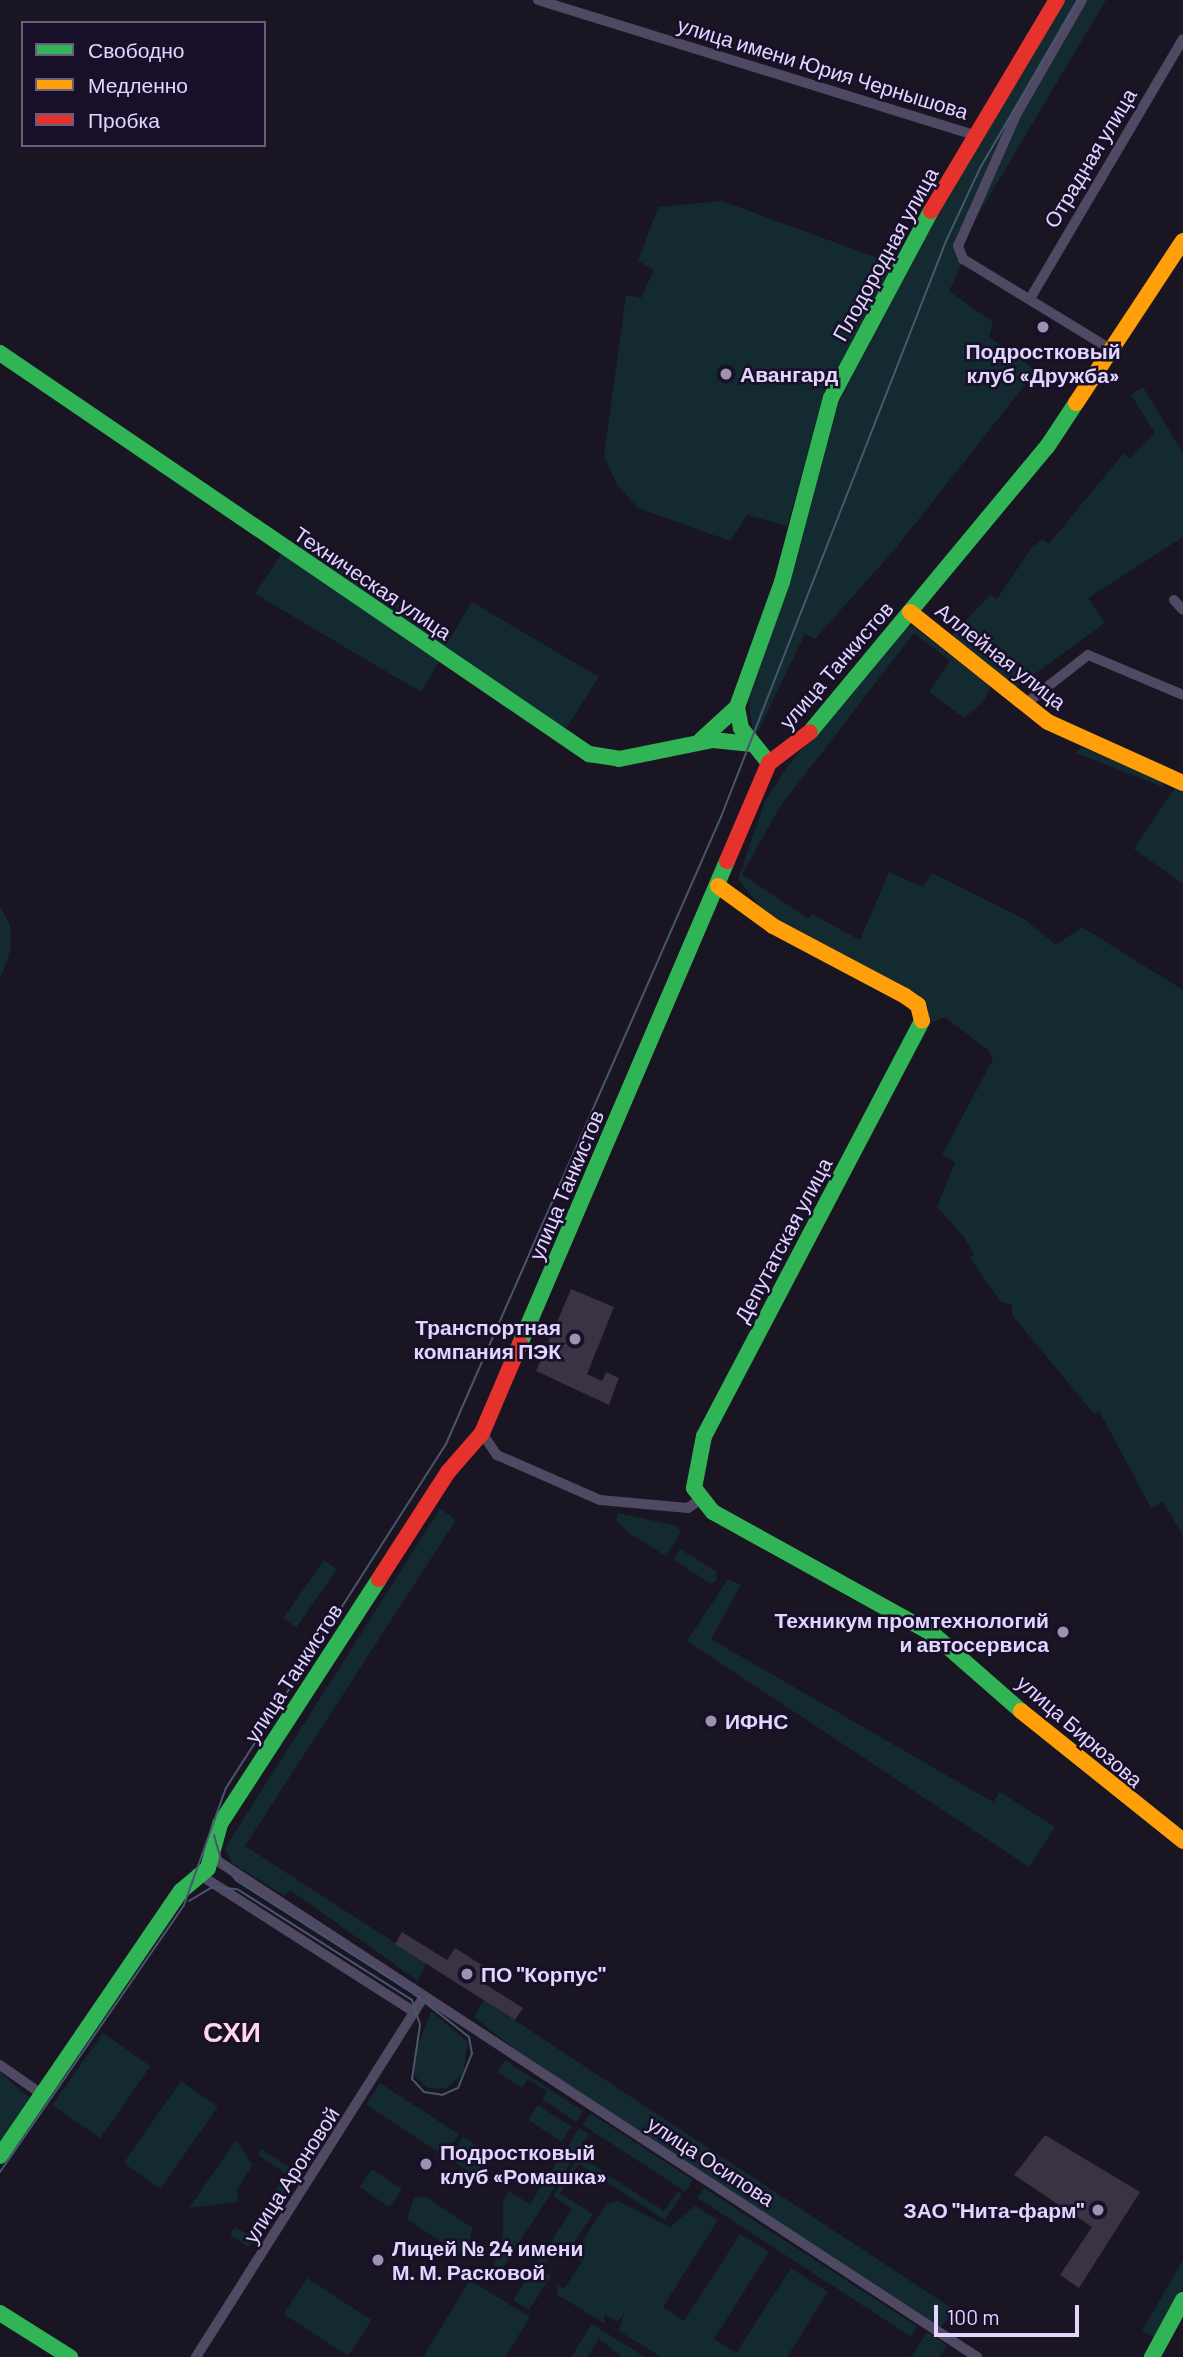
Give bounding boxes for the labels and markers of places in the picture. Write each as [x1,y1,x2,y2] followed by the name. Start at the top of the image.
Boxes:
[1035,319,1051,335] marker: Подростковый клуб «Дружба»
[965,338,1121,388] place label: Подростковый клуб «Дружба»
[740,361,838,387] place label: Авангард
[718,366,734,382] marker: Авангард
[413,1314,561,1364] place label: Транспортная компания ПЭК
[567,1331,583,1347] marker: Транспортная компания ПЭК
[774,1607,1049,1657] place label: Техникум промтехнологий и автосервиса
[1055,1624,1071,1640] marker: Техникум промтехнологий и автосервиса
[725,1708,788,1734] place label: ИФНС
[703,1713,719,1729] marker: ИФНС
[481,1961,606,1987] place label: ПО "Корпус"
[459,1966,475,1982] marker: ПО "Корпус"
[440,2139,607,2189] place label: Подростковый клуб «Ромашка»
[418,2156,434,2172] marker: Подростковый клуб «Ромашка»
[904,2197,1084,2223] place label: ЗАО "Нита-фарм"
[1090,2202,1106,2218] marker: ЗАО "Нита-фарм"
[392,2235,583,2285] place label: Лицей № 24 имени М. М. Расковой
[370,2252,386,2268] marker: Лицей № 24 имени М. М. Расковой

